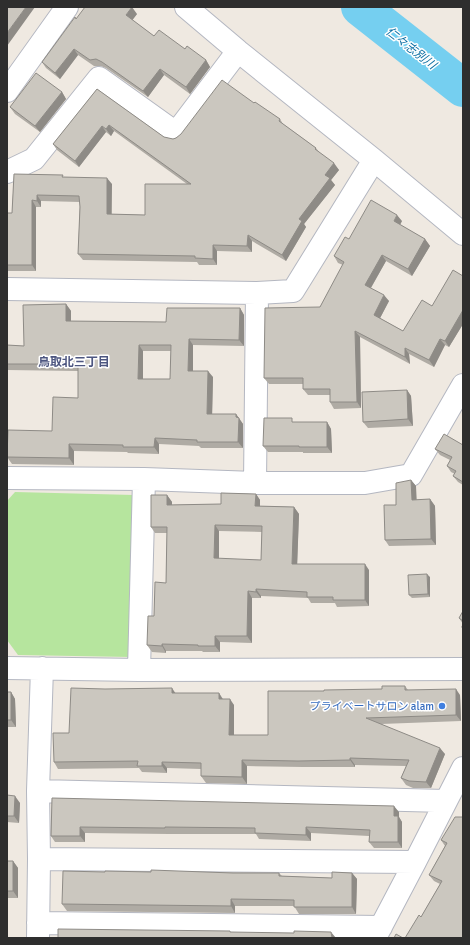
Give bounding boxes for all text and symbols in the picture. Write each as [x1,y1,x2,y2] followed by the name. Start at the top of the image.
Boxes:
[382,24,441,74] water label: 仁々志別川
[38,355,110,370] district label: 鳥取北三丁目
[309,700,434,713] place label: プライベートサロン alam
[437,701,447,711] marker: プライベートサロン alam

